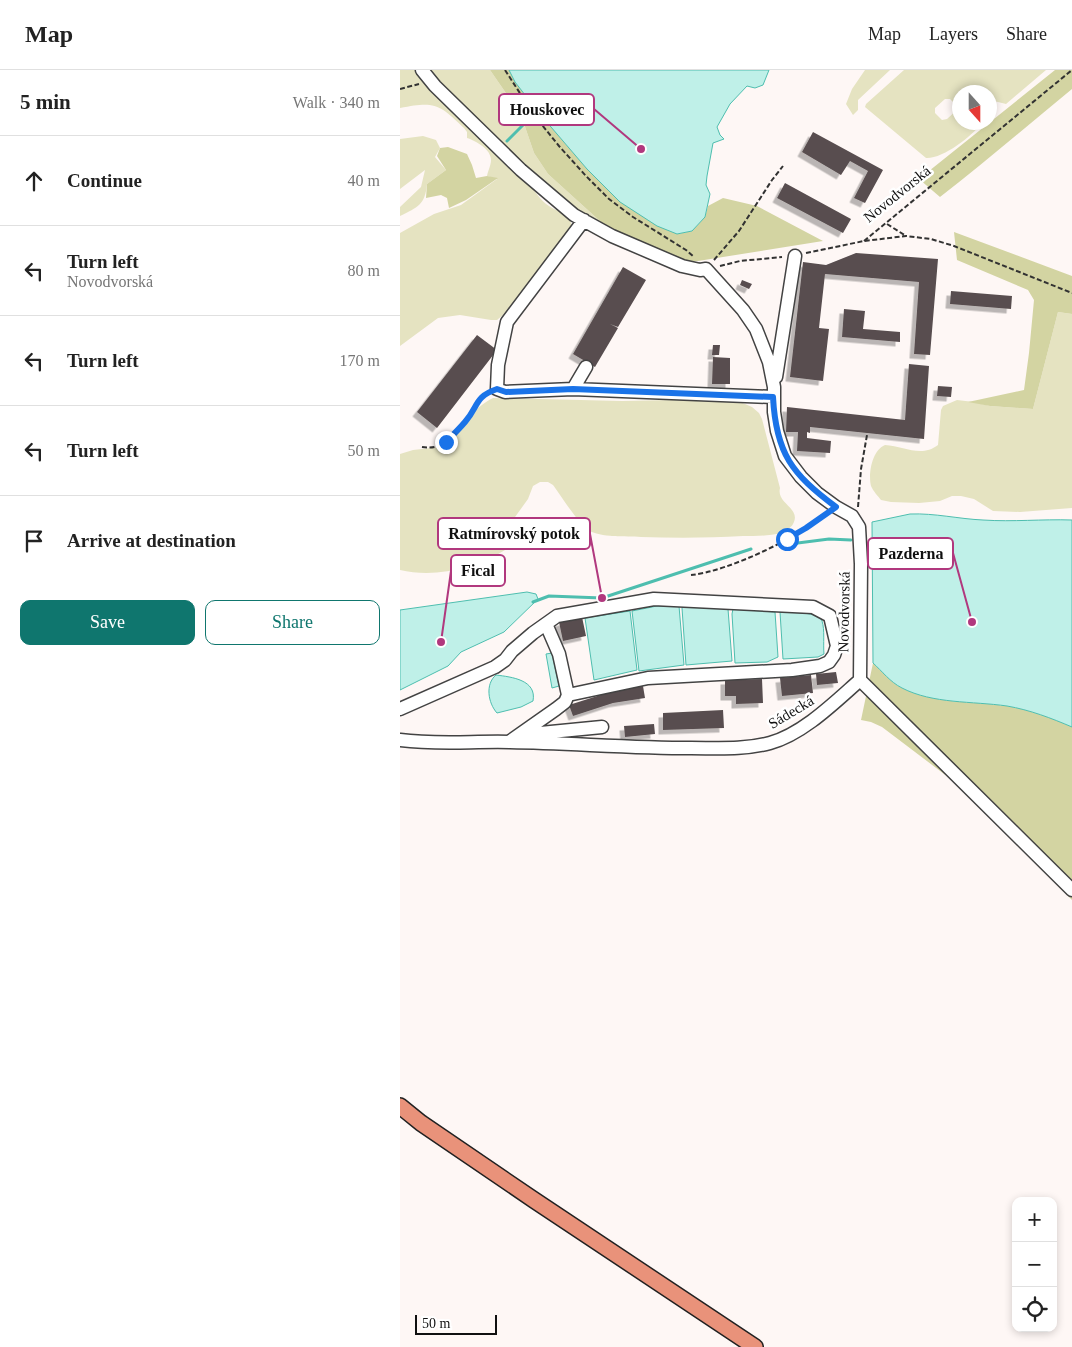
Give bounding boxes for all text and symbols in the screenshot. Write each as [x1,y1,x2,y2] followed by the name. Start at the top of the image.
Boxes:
[25,21,73,47] text: Map
[868,24,901,44] text: Map
[929,24,978,44] text: Layers
[1006,24,1047,44] text: Share
[952,85,997,130] north arrow
[20,90,71,114] text: 5 min
[293,94,380,111] text: Walk · 340 m
[499,94,594,125] callout: Houskovec
[510,101,584,118] text: Houskovec
[861,162,934,226] street label: Novodvorská
[20,167,48,195] icon: ahead
[67,170,142,191] text: Continue
[348,172,380,189] text: 40 m
[67,251,139,272] text: Turn left
[20,257,48,285] icon: left
[348,262,380,279] text: 80 m
[67,273,153,290] text: Novodvorská
[20,347,48,375] icon: left
[67,350,139,371] text: Turn left
[340,352,380,369] text: 170 m
[435,431,458,454] route end
[20,437,48,465] icon: left
[67,440,139,461] text: Turn left
[348,442,380,459] text: 50 m
[438,518,590,549] callout: Ratmírovský potok
[448,525,580,543] text: Ratmírovský potok
[20,527,48,555] icon: arrive
[776,528,799,551] route start
[67,530,236,551] text: Arrive at destination
[868,538,953,569] callout: Pazderna
[879,545,943,562] text: Pazderna
[451,555,505,586] callout: Fical
[461,562,495,579] text: Fical
[835,571,853,653] street label: Novodvorská
[20,600,195,645] button: Save
[205,600,380,645] button: Share
[765,692,817,732] street label: Sádecká
[1012,1197,1057,1332] map controls
[1012,1197,1057,1242] button: +
[1012,1242,1057,1287] button: −
[1012,1287,1057,1332] button: locate
[415,1312,498,1335] scale bar
[422,1316,450,1331] text: 50 m

